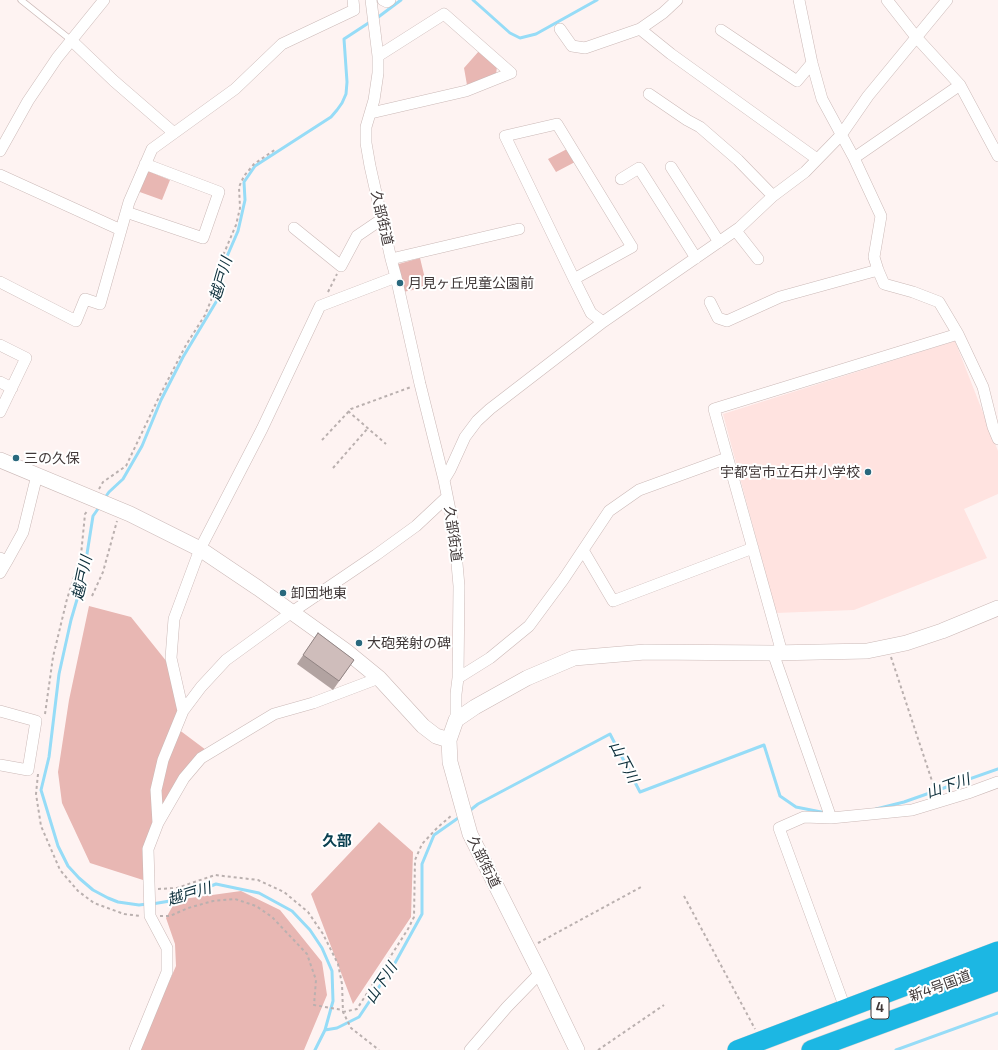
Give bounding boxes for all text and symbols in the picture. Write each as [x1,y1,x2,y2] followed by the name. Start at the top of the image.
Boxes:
[368,189,396,247] street label: 久部街道
[206,255,236,303] water label: 越戸川
[408,275,534,291] place label: 月見ヶ丘児童公園前
[395,278,405,288] marker: 月見ヶ丘児童公園前
[24,450,80,466] place label: 三の久保
[11,453,21,463] marker: 三の久保
[720,464,860,480] place label: 宇都宮市立石井小学校
[863,467,873,477] marker: 宇都宮市立石井小学校
[441,505,465,563] street label: 久部街道
[69,554,95,602] water label: 越戸川
[291,585,347,601] place label: 卸団地東
[278,588,288,598] marker: 卸団地東
[367,635,451,651] place label: 大砲発射の碑
[354,638,364,648] marker: 大砲発射の碑
[605,738,643,786] water label: 山下川
[924,770,972,802] water label: 山下川
[322,832,352,850] district label: 久部
[464,833,504,891] street label: 久部街道
[165,879,213,909] water label: 越戸川
[361,959,401,1007] water label: 山下川
[907,967,973,1005] street label: 新4号国道
[871,997,889,1019] road number: 4

